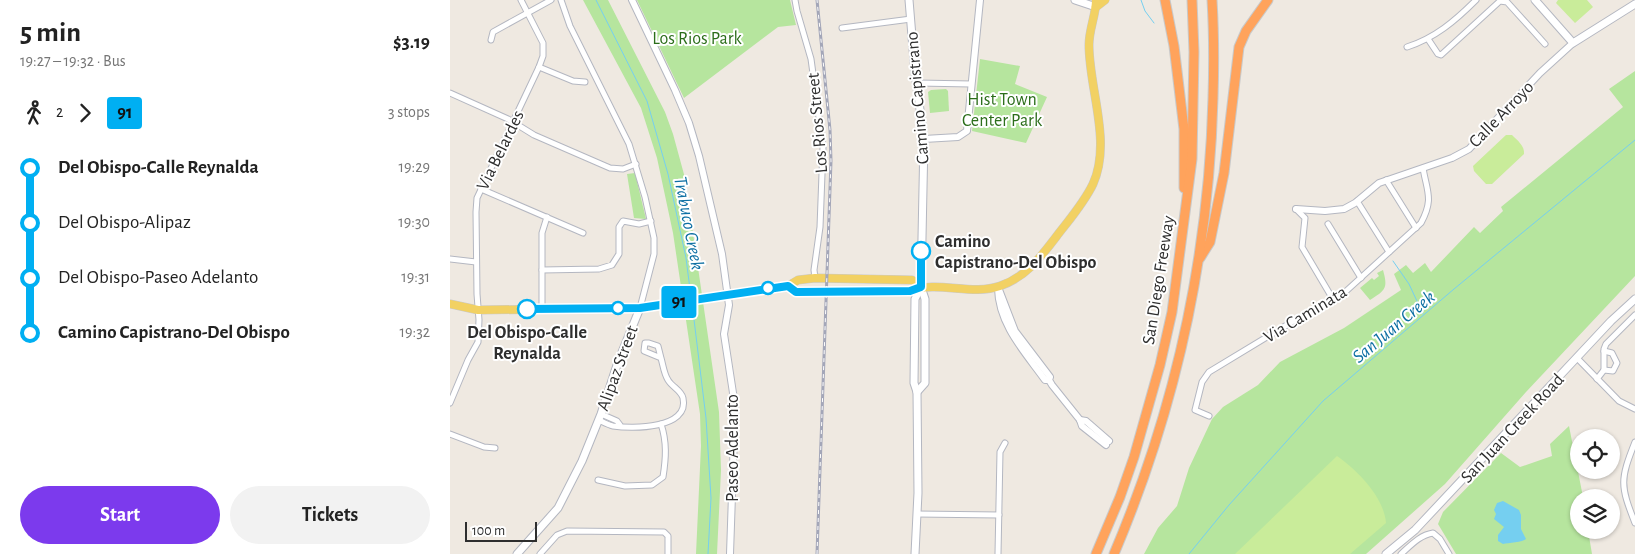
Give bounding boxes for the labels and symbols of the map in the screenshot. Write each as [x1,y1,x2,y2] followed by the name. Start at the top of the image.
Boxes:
[652,30,743,48] park label: Los Rios Park
[903,31,933,165] street label: Camino Capistrano
[805,72,831,174] street label: Los Rios Street
[1466,78,1538,151] street label: Calle Arroyo
[962,91,1043,130] park label: Hist Town Center Park
[474,108,528,193] street label: Via Belardes
[670,175,707,272] water label: Trabuco Creek
[1140,214,1178,346] street label: San Diego Freeway
[935,233,1096,272] place label: Camino Capistrano-Del Obispo
[911,241,931,261] marker: Camino Capistrano-Del Obispo
[761,281,775,295] unlabelled marker
[1261,283,1350,347] street label: Via Caminata
[656,286,702,318] line badge: 91
[1349,287,1439,367] water label: San Juan Creek
[517,299,537,319] marker: Del Obispo-Calle Reynalda
[611,301,625,315] unlabelled marker
[594,323,642,413] street label: Alipaz Street
[467,324,587,363] place label: Del Obispo-Calle Reynalda
[1458,371,1568,487] street label: San Juan Creek Road
[724,394,742,502] street label: Paseo Adelanto
[465,519,538,542] scale bar

